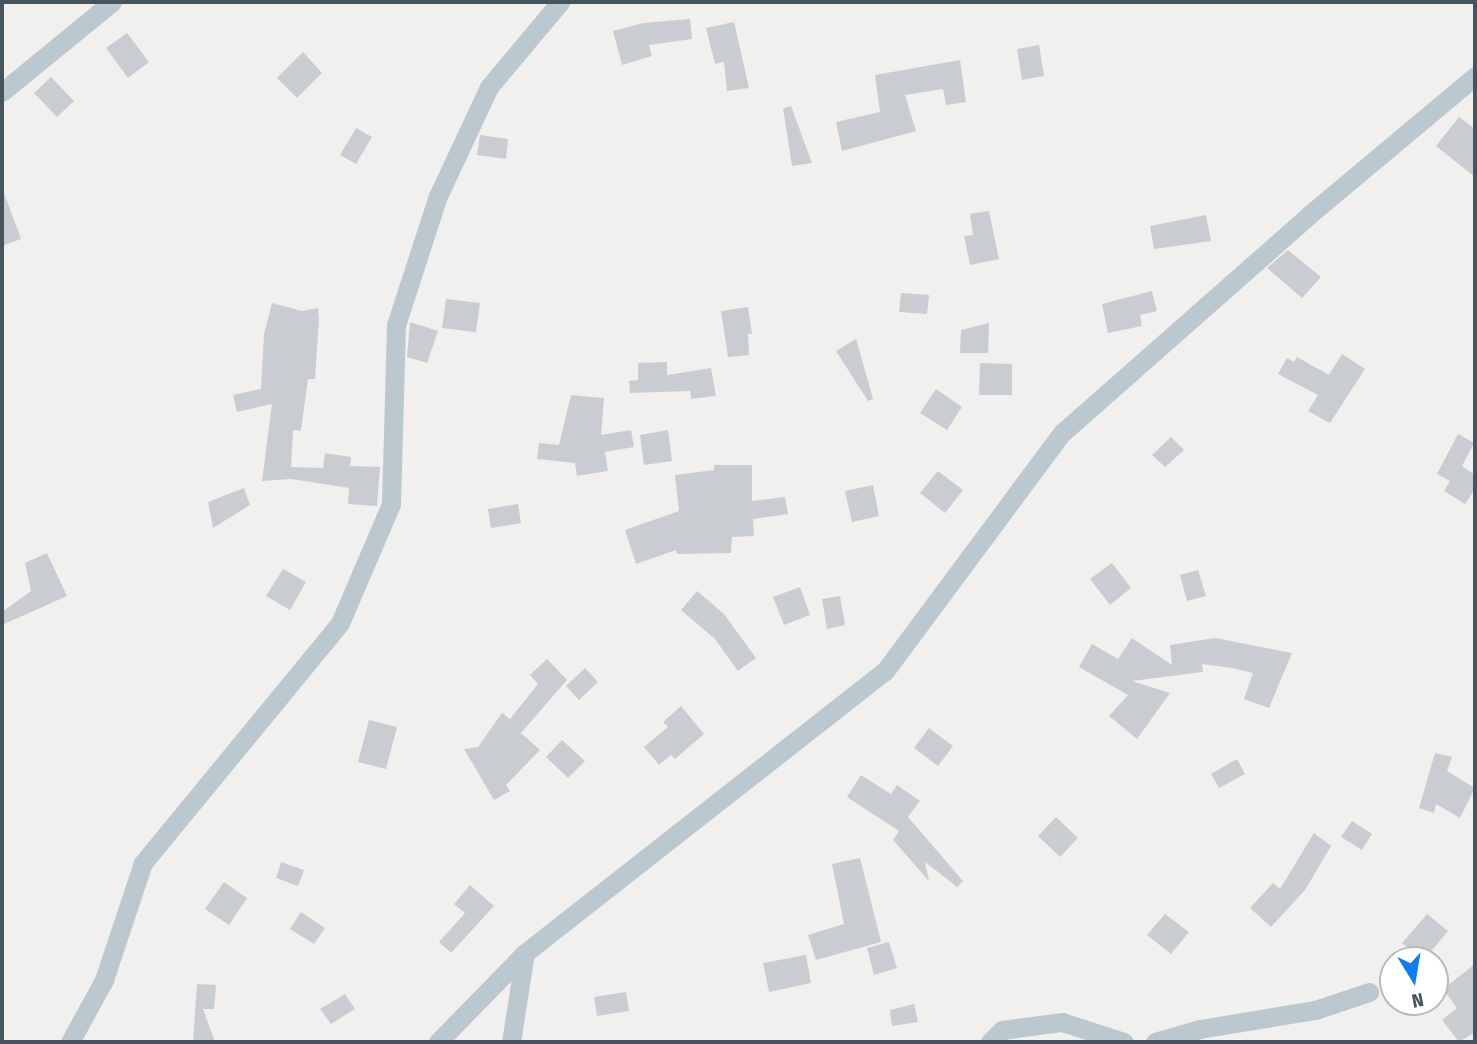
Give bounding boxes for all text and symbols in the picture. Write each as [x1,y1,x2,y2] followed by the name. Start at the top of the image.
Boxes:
[1379,946,1449,1016] north arrow
[1410,988,1426,1013] text: N

